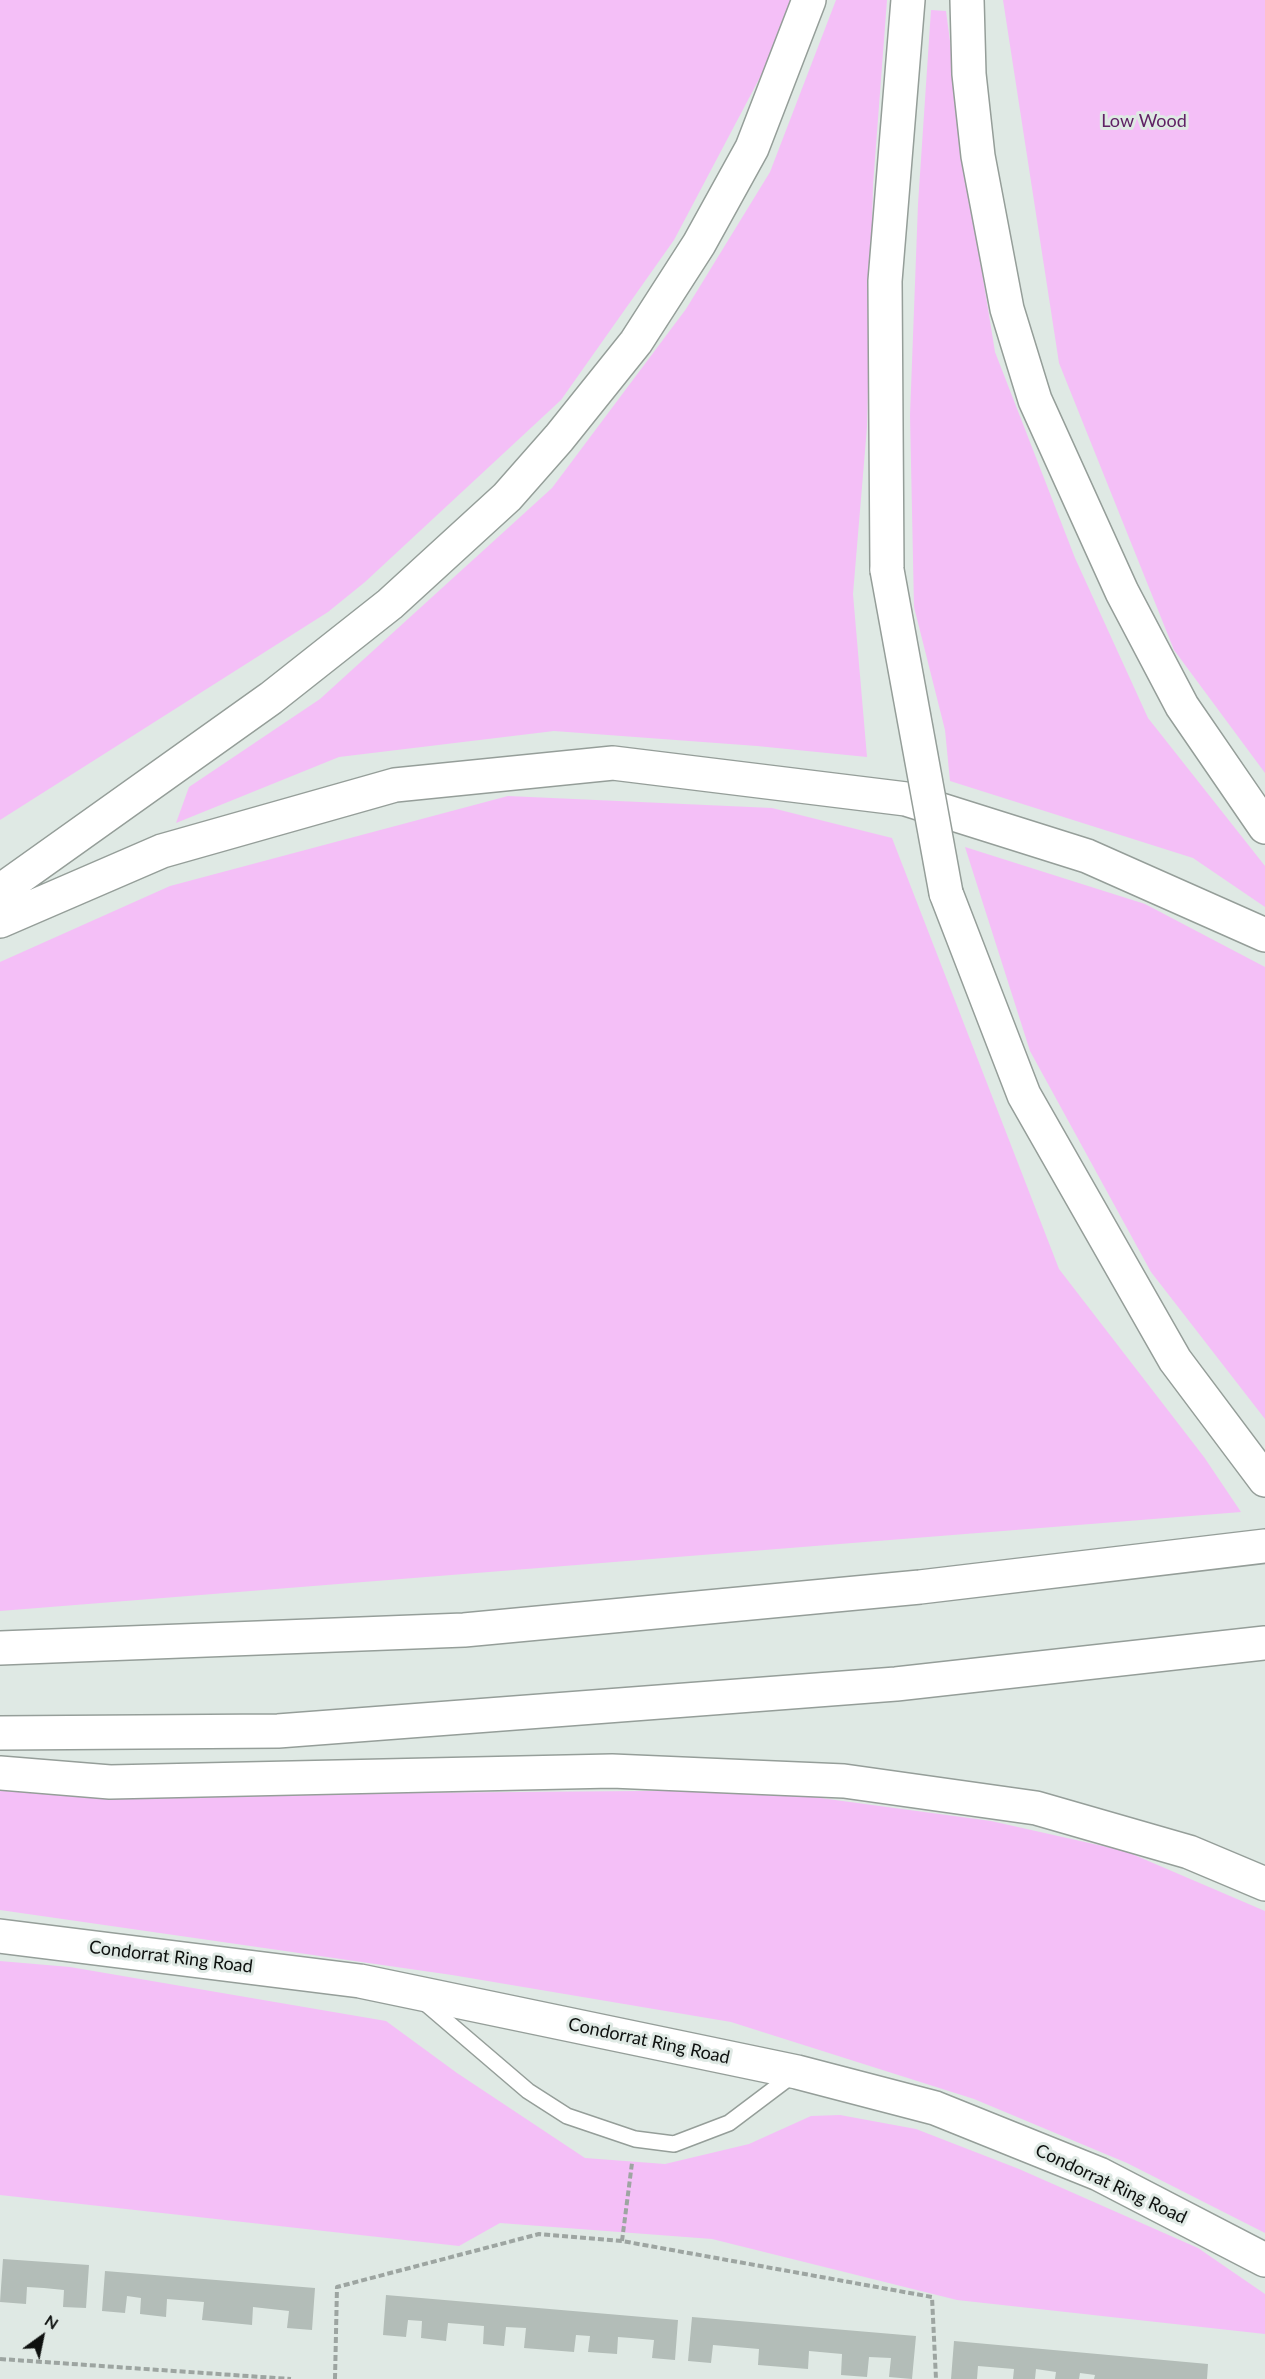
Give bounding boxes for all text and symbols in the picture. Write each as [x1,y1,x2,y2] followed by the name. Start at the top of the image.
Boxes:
[1101,110,1187,132] park label: Low Wood
[88,1936,254,1978] street label: Condorrat Ring Road
[566,2013,732,2069] street label: Condorrat Ring Road
[1032,2139,1190,2229] street label: Condorrat Ring Road
[12,2307,72,2367] north arrow
[42,2310,62,2333] text: N

